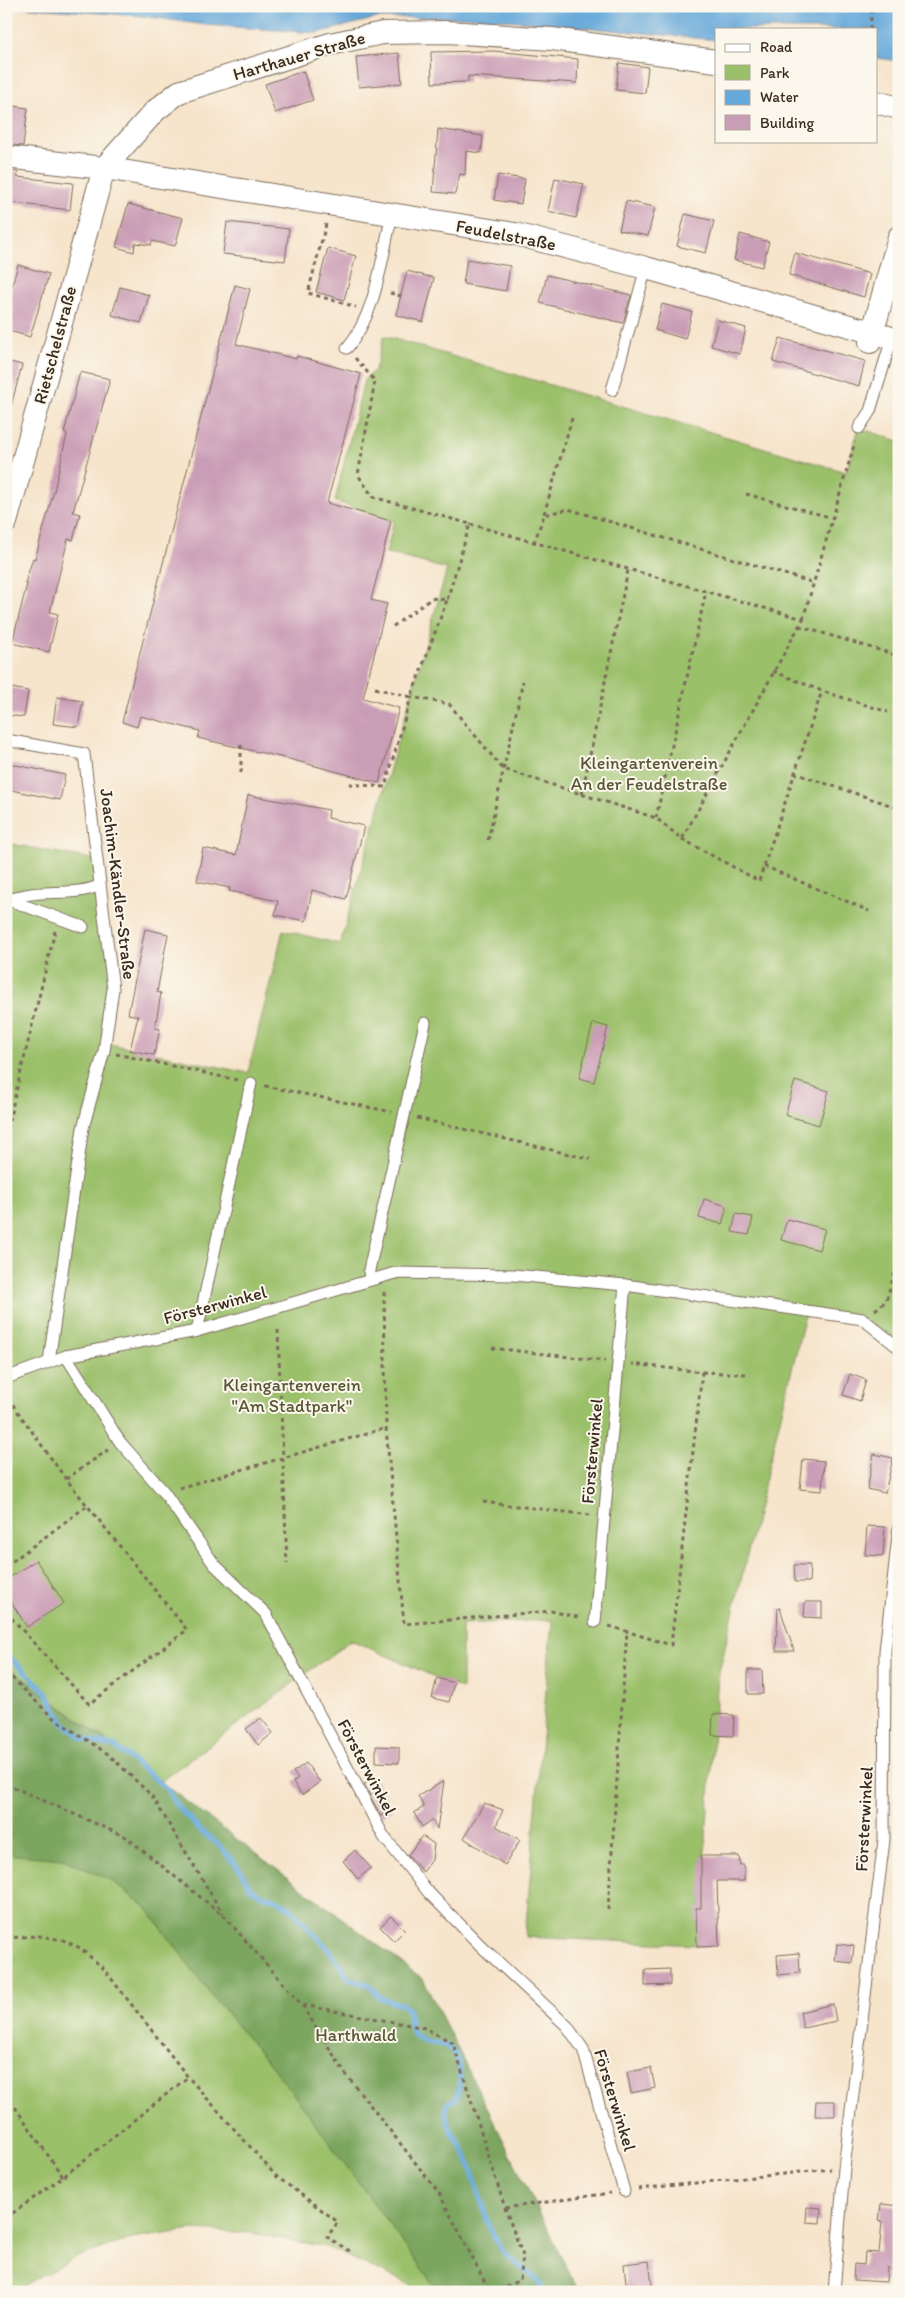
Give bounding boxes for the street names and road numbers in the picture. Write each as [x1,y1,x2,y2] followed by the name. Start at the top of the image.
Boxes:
[230,27,368,85] street label: Harthauer Straße
[454,215,558,255] street label: Feudelstraße
[29,284,81,406] street label: Rietschelstraße
[95,787,141,981] street label: Joachim-Kändler-Straße
[161,1281,269,1329] street label: Försterwinkel
[576,1397,608,1505] street label: Försterwinkel
[332,1715,402,1819] street label: Försterwinkel
[850,1766,878,1872] street label: Försterwinkel
[589,2046,641,2154] street label: Försterwinkel

